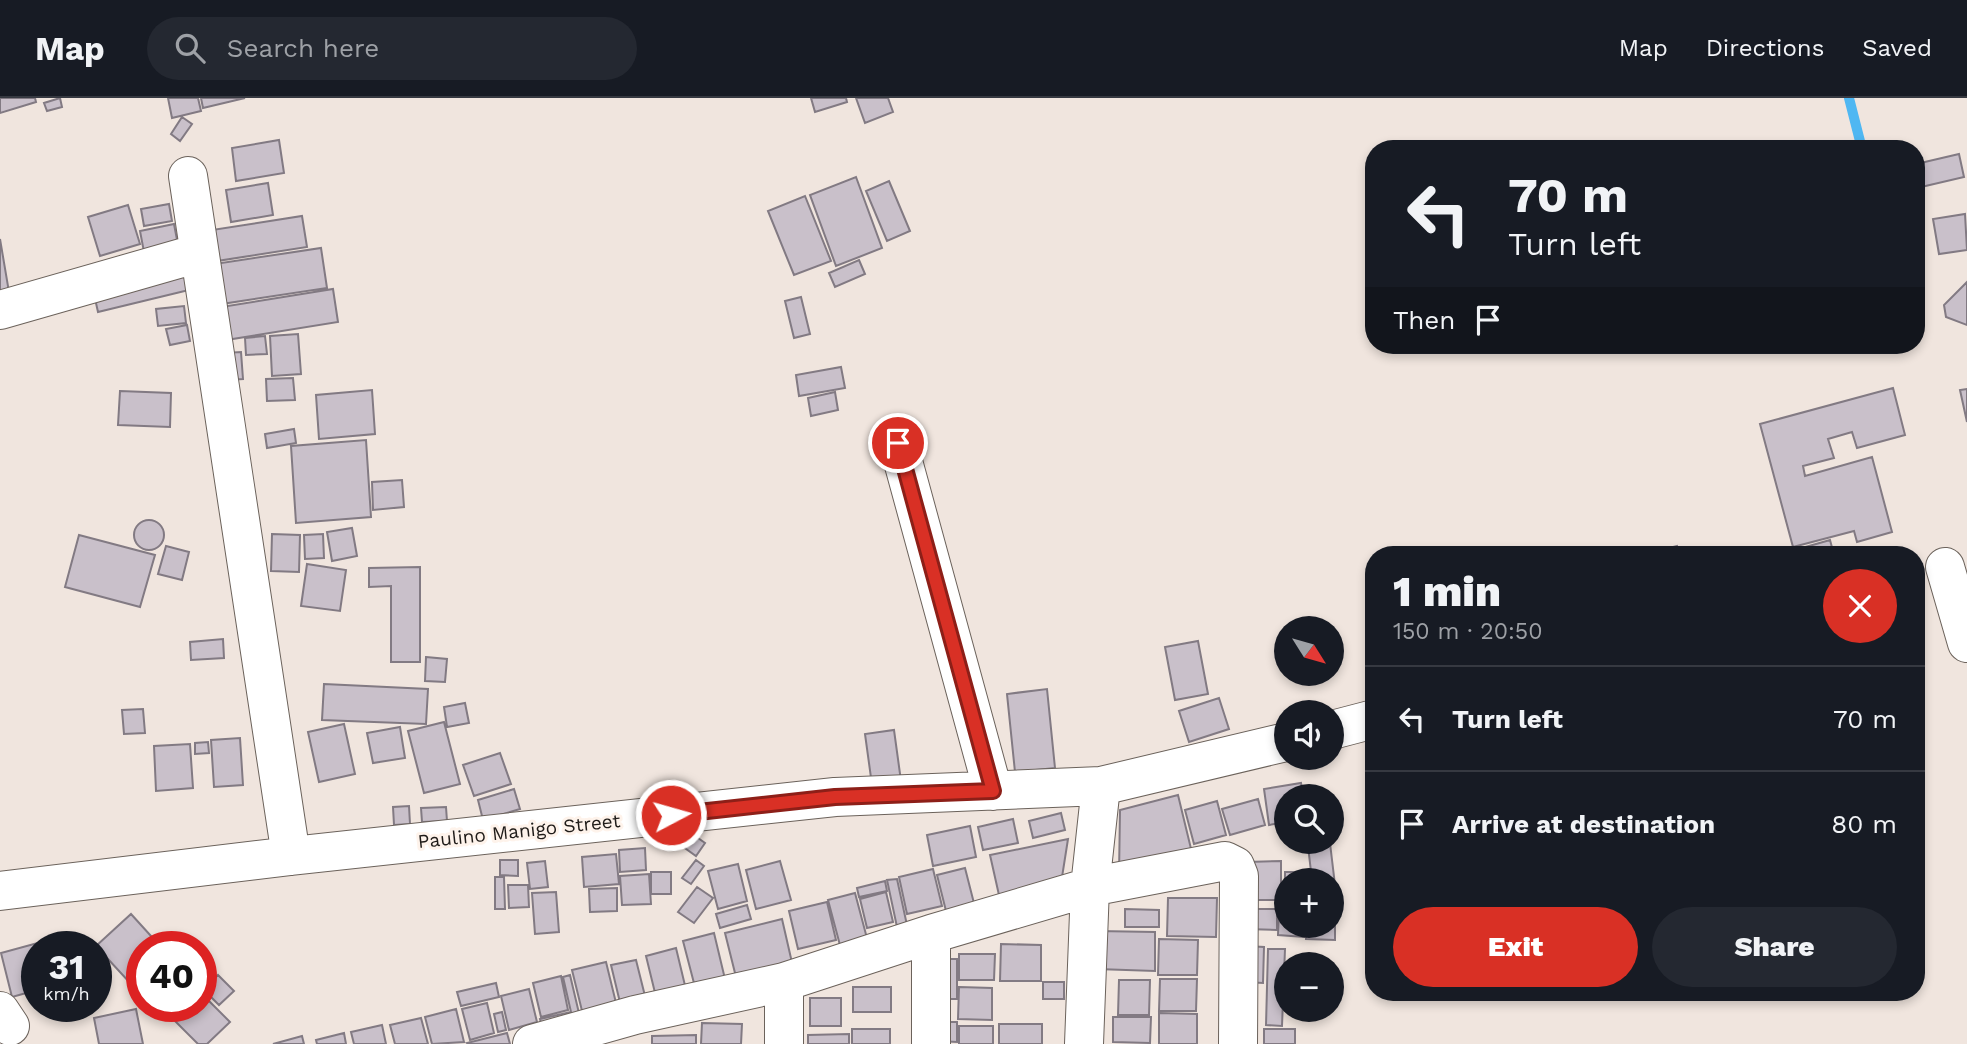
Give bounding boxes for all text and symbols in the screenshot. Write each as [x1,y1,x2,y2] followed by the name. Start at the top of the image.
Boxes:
[147,17,637,80] search box
[35,29,105,68] text: Map
[171,29,209,67] icon: search
[227,33,379,63] text: Search here
[1619,34,1668,62] text: Map
[1706,34,1824,62] text: Directions
[1862,34,1932,62] text: Saved
[1508,166,1628,224] text: 70 m
[1393,168,1484,259] icon: left
[1508,225,1641,263] text: Turn left
[1469,301,1507,339] icon: arrive
[1393,305,1455,335] text: Then
[868,413,928,473] pin
[879,424,917,462] icon: arrive
[1393,567,1501,616] text: 1 min
[1823,569,1897,643] button: close
[1274,616,1344,686] north arrow
[1274,616,1344,1022] map controls
[1393,618,1543,645] text: 150 m · 20:50
[1274,700,1344,770] button: sound
[1393,700,1431,738] icon: left
[1452,704,1563,734] text: Turn left
[1833,704,1897,734] text: 70 m
[634,778,708,852] position arrow
[1274,784,1344,854] button: search
[1393,805,1431,843] icon: arrive
[417,809,621,853] street label: Paulino Manigo Street
[1452,809,1715,839] text: Arrive at destination
[1831,809,1897,839] text: 80 m
[1274,868,1344,938] button: +
[1393,907,1638,987] button: Exit
[1652,907,1897,987] button: Share
[126,931,217,1022] speed limit sign: 40
[49,946,84,988] text: 31
[1274,952,1344,1022] button: −
[43,983,90,1004] text: km/h

